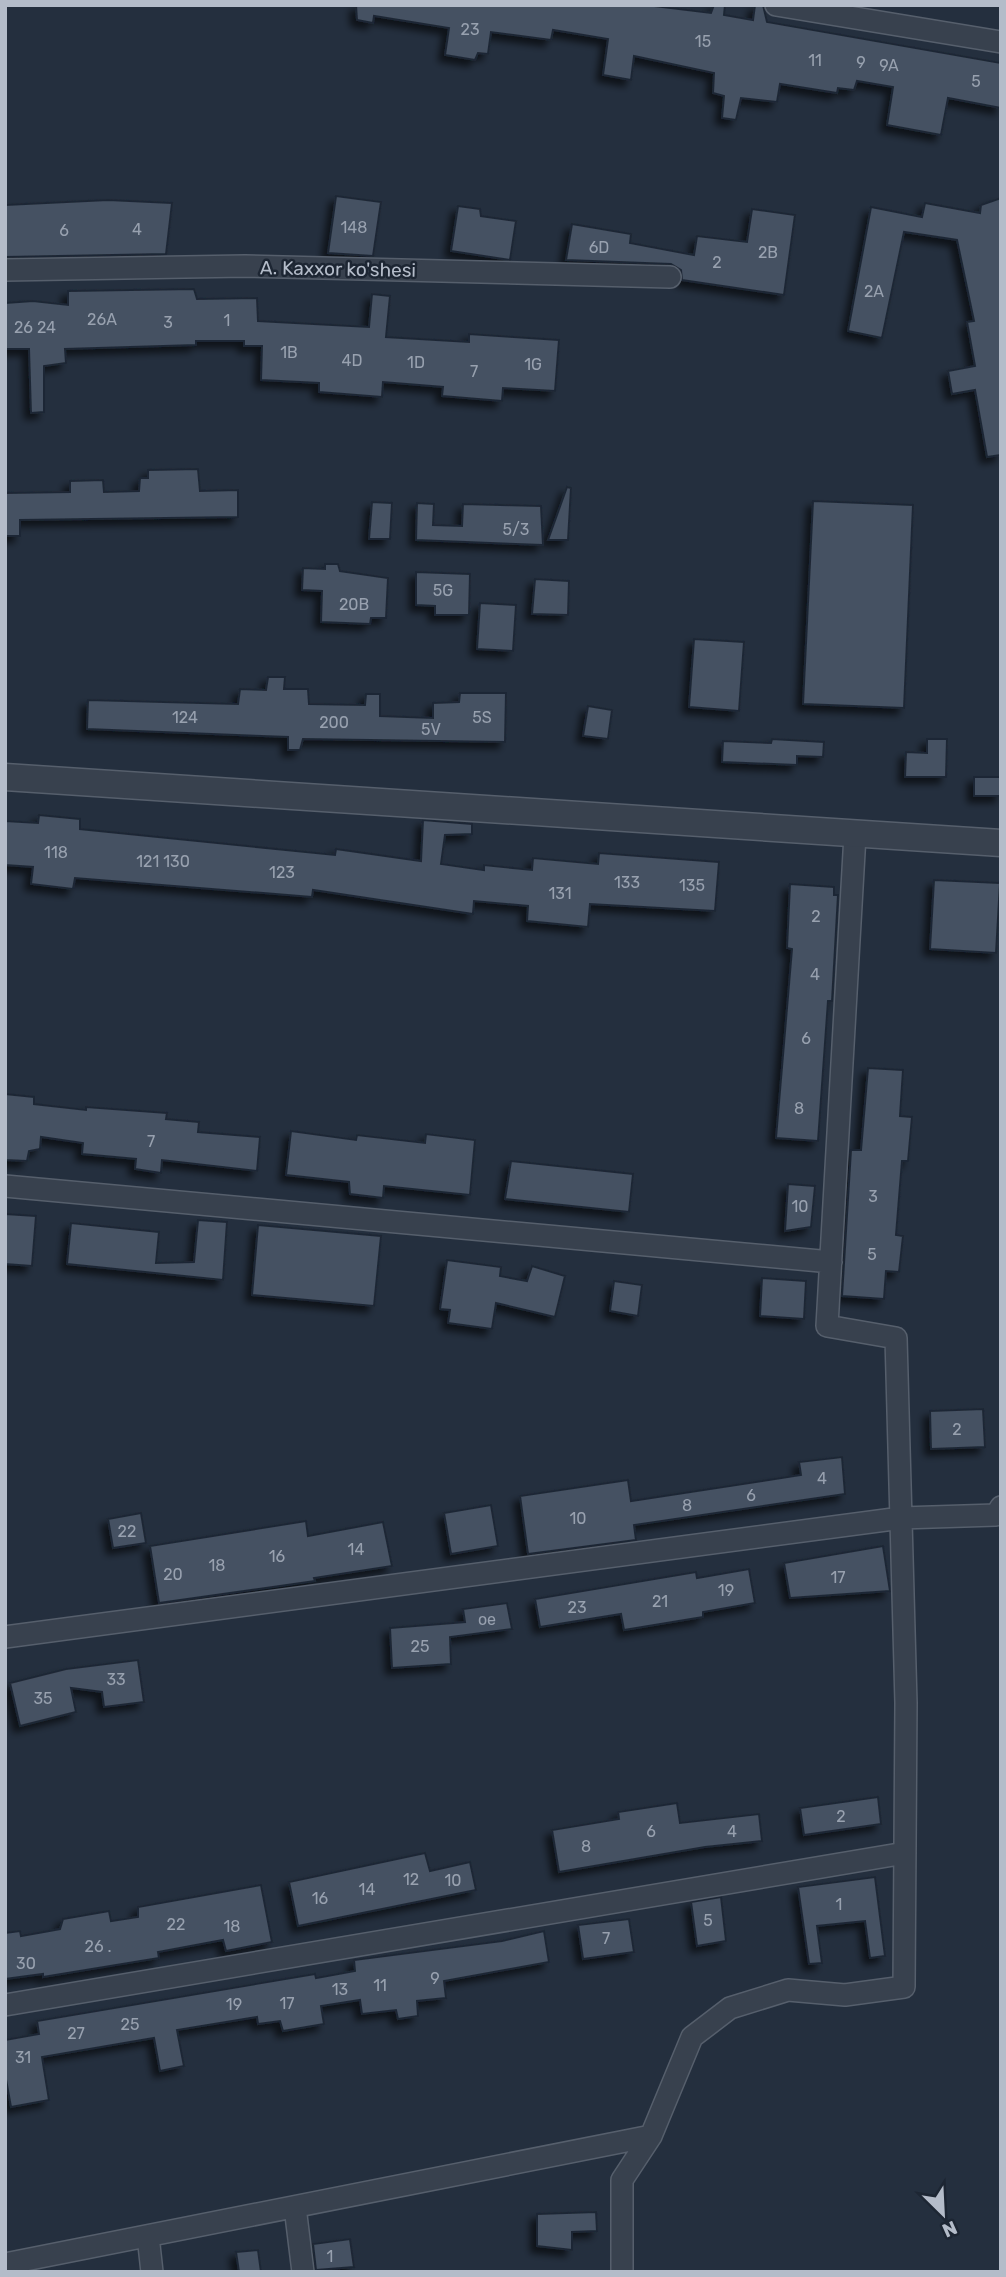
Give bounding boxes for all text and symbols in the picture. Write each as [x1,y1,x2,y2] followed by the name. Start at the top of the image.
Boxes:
[460,20,480,39] house number: 23
[695,32,711,51] house number: 15
[808,51,822,70] house number: 11
[856,53,866,72] house number: 9
[879,56,899,75] house number: 9A
[971,72,981,91] house number: 5
[341,218,367,237] house number: 148
[132,220,142,239] house number: 4
[59,221,69,240] house number: 6
[589,238,609,257] house number: 6D
[758,243,778,262] house number: 2B
[712,253,722,272] house number: 2
[260,256,416,282] street label: A. Kaxxor ko'shesi
[864,282,884,301] house number: 2A
[87,310,117,329] house number: 26A
[224,311,230,330] house number: 1
[163,313,173,332] house number: 3
[14,318,56,337] house number: 26 24
[280,343,298,362] house number: 1B
[342,351,362,370] house number: 4D
[407,353,425,372] house number: 1D
[524,355,542,374] house number: 1G
[470,362,478,381] house number: 7
[503,520,529,539] house number: 5/3
[433,581,453,600] house number: 5G
[339,595,369,614] house number: 20B
[172,708,198,727] house number: 124
[472,708,492,727] house number: 5S
[319,713,349,732] house number: 200
[421,720,441,739] house number: 5V
[44,843,68,862] house number: 118
[136,852,190,871] house number: 121 130
[269,863,295,882] house number: 123
[614,873,640,892] house number: 133
[679,876,705,895] house number: 135
[548,884,572,903] house number: 131
[811,907,821,926] house number: 2
[810,965,820,984] house number: 4
[801,1029,811,1048] house number: 6
[794,1099,804,1118] house number: 8
[147,1132,155,1151] house number: 7
[868,1187,878,1206] house number: 3
[791,1197,809,1216] house number: 10
[867,1245,877,1264] house number: 5
[952,1420,962,1439] house number: 2
[817,1469,827,1488] house number: 4
[746,1486,756,1505] house number: 6
[682,1496,692,1515] house number: 8
[569,1509,587,1528] house number: 10
[118,1522,136,1541] house number: 22
[348,1540,364,1559] house number: 14
[269,1547,286,1566] house number: 16
[208,1556,226,1575] house number: 18
[163,1565,183,1584] house number: 20
[830,1568,846,1587] house number: 17
[718,1581,734,1600] house number: 19
[652,1592,668,1611] house number: 21
[567,1598,587,1617] house number: 23
[478,1610,496,1629] house number: oe
[411,1637,429,1656] house number: 25
[106,1670,126,1689] house number: 33
[33,1689,53,1708] house number: 35
[836,1807,846,1826] house number: 2
[646,1822,656,1841] house number: 6
[727,1822,737,1841] house number: 4
[581,1837,591,1856] house number: 8
[403,1870,419,1889] house number: 12
[444,1871,462,1890] house number: 10
[359,1880,375,1899] house number: 14
[312,1889,329,1908] house number: 16
[836,1895,842,1914] house number: 1
[703,1911,713,1930] house number: 5
[167,1915,185,1934] house number: 22
[223,1917,241,1936] house number: 18
[602,1929,610,1948] house number: 7
[85,1937,112,1956] house number: 26 .
[16,1954,36,1973] house number: 30
[430,1969,440,1988] house number: 9
[373,1976,387,1995] house number: 11
[332,1980,348,1999] house number: 13
[279,1994,295,2013] house number: 17
[226,1995,242,2014] house number: 19
[121,2015,139,2034] house number: 25
[67,2024,85,2043] house number: 27
[15,2048,31,2067] house number: 31
[908,2179,978,2249] north arrow
[939,2216,961,2242] text: N
[327,2247,333,2266] house number: 1

